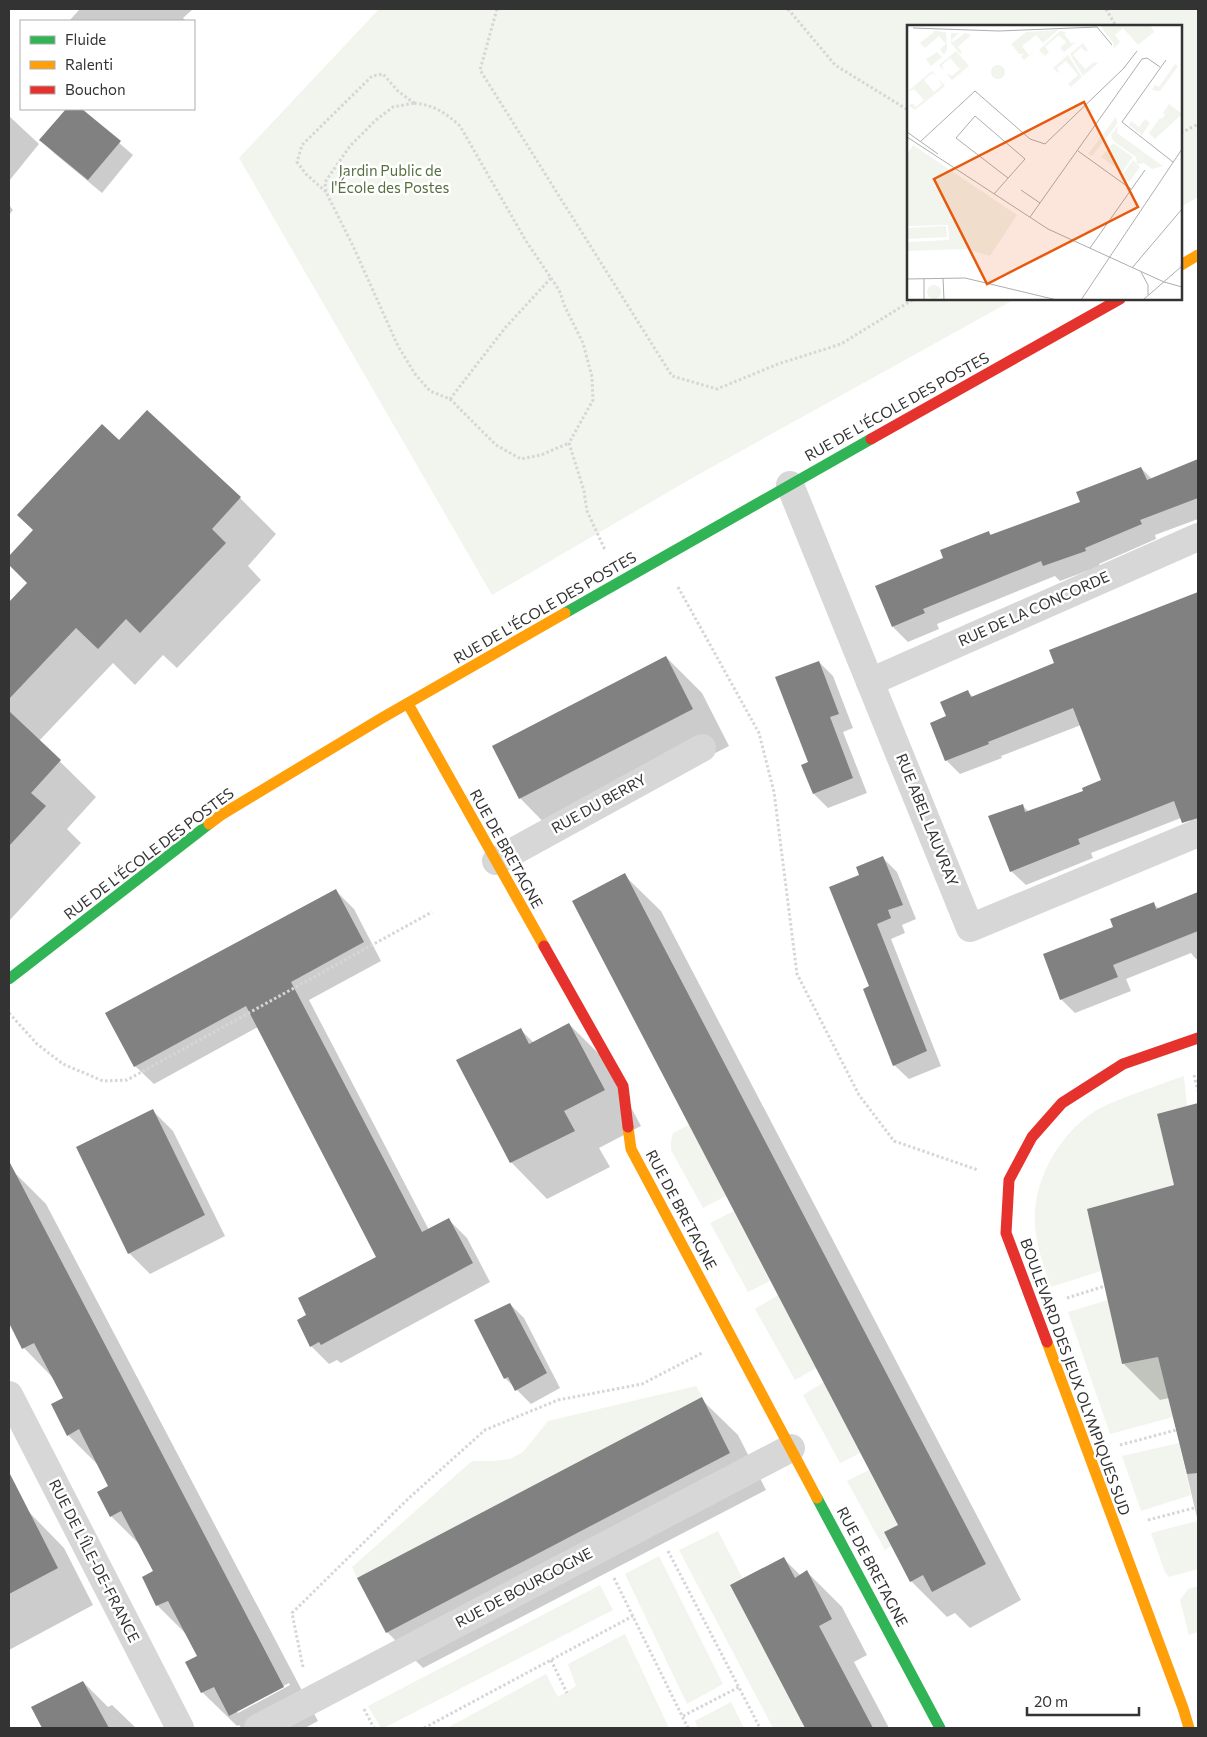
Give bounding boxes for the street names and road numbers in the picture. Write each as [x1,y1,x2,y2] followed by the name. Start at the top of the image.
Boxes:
[801,347,992,464] street label: RUE DE L'ÉCOLE DES POSTES
[449,546,639,667] street label: RUE DE L'ÉCOLE DES POSTES
[955,567,1112,650] street label: RUE DE LA CONCORDE
[893,751,963,889] street label: RUE ABEL LAUVRAY
[548,770,649,837] street label: RUE DU BERRY
[59,783,237,923] street label: RUE DE L'ÉCOLE DES POSTES
[467,786,547,911] street label: RUE DE BRETAGNE
[643,1146,721,1273] street label: RUE DE BRETAGNE
[1017,1236,1135,1518] street label: BOULEVARD DES JEUX OLYMPIQUES SUD
[46,1475,145,1645] street label: RUE DE L'ÎLE-DE-FRANCE
[834,1503,912,1630] street label: RUE DE BRETAGNE
[452,1543,595,1631] street label: RUE DE BOURGOGNE

